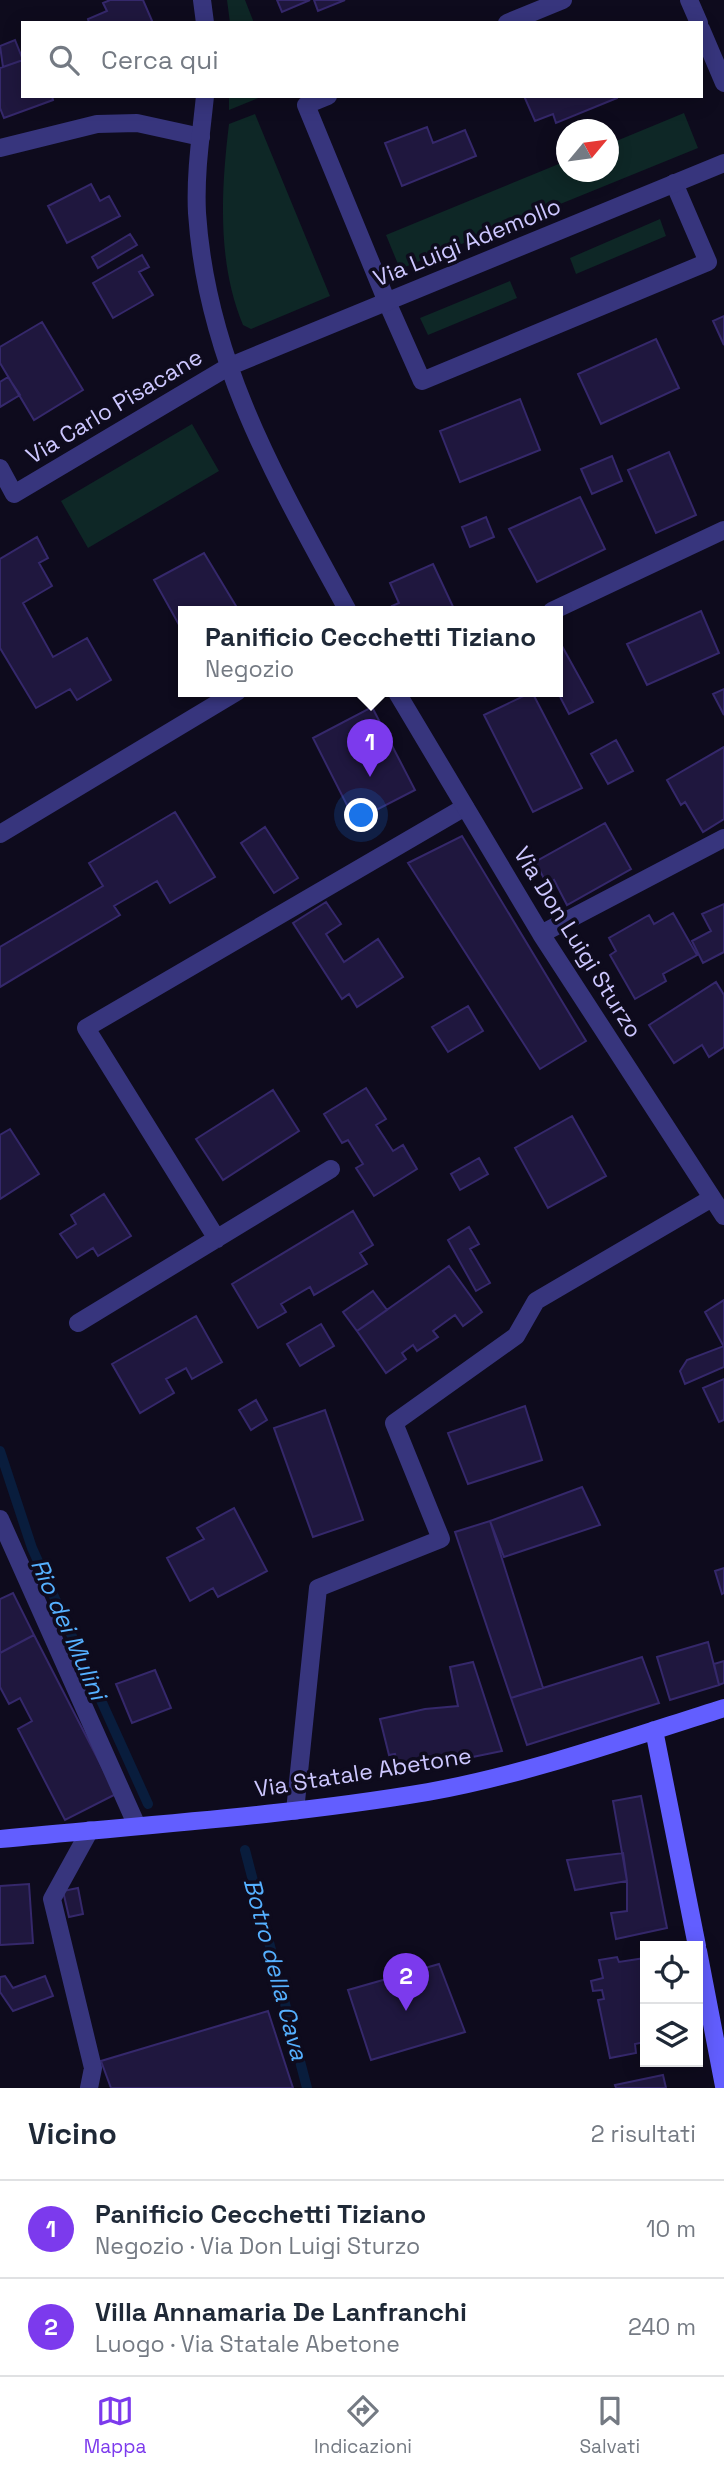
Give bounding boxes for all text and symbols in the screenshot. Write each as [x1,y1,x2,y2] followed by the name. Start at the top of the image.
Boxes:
[21,21,703,98] search box
[45,41,83,79] icon: search
[101,43,219,77] text: Cerca qui
[556,119,619,182] north arrow
[369,191,565,293] street label: Via Luigi Ademollo
[20,342,208,470] street label: Via Carlo Pisacane
[178,606,563,697] popup
[205,620,536,654] text: Panificio Cecchetti Tiziano
[205,654,294,684] text: Negozio
[347,719,393,777] pin: 1
[344,798,378,832] your location
[507,841,649,1043] street label: Via Don Luigi Sturzo
[24,1553,115,1707] water label: Rio dei Mulini
[252,1740,474,1804] street label: Via Statale Abetone
[237,1875,315,2064] water label: Botro della Cava
[640,1941,703,2067] map controls
[640,1941,703,2004] button: locate
[383,1953,429,2011] pin: 2
[640,2004,703,2067] button: layers
[28,2114,117,2153] text: Vicino
[591,2119,696,2149] text: 2 risultati
[95,2197,426,2231] text: Panificio Cecchetti Tiziano
[46,2214,56,2244] text: 1
[646,2214,696,2244] text: 10 m
[95,2231,420,2261] text: Negozio · Via Don Luigi Sturzo
[95,2295,467,2329] text: Villa Annamaria De Lanfranchi
[44,2312,58,2342] text: 2
[628,2312,696,2342] text: 240 m
[95,2329,400,2359] text: Luogo · Via Statale Abetone
[84,2392,146,2459] tab: Mappa
[314,2392,412,2459] tab: Indicazioni
[579,2392,640,2459] tab: Salvati

